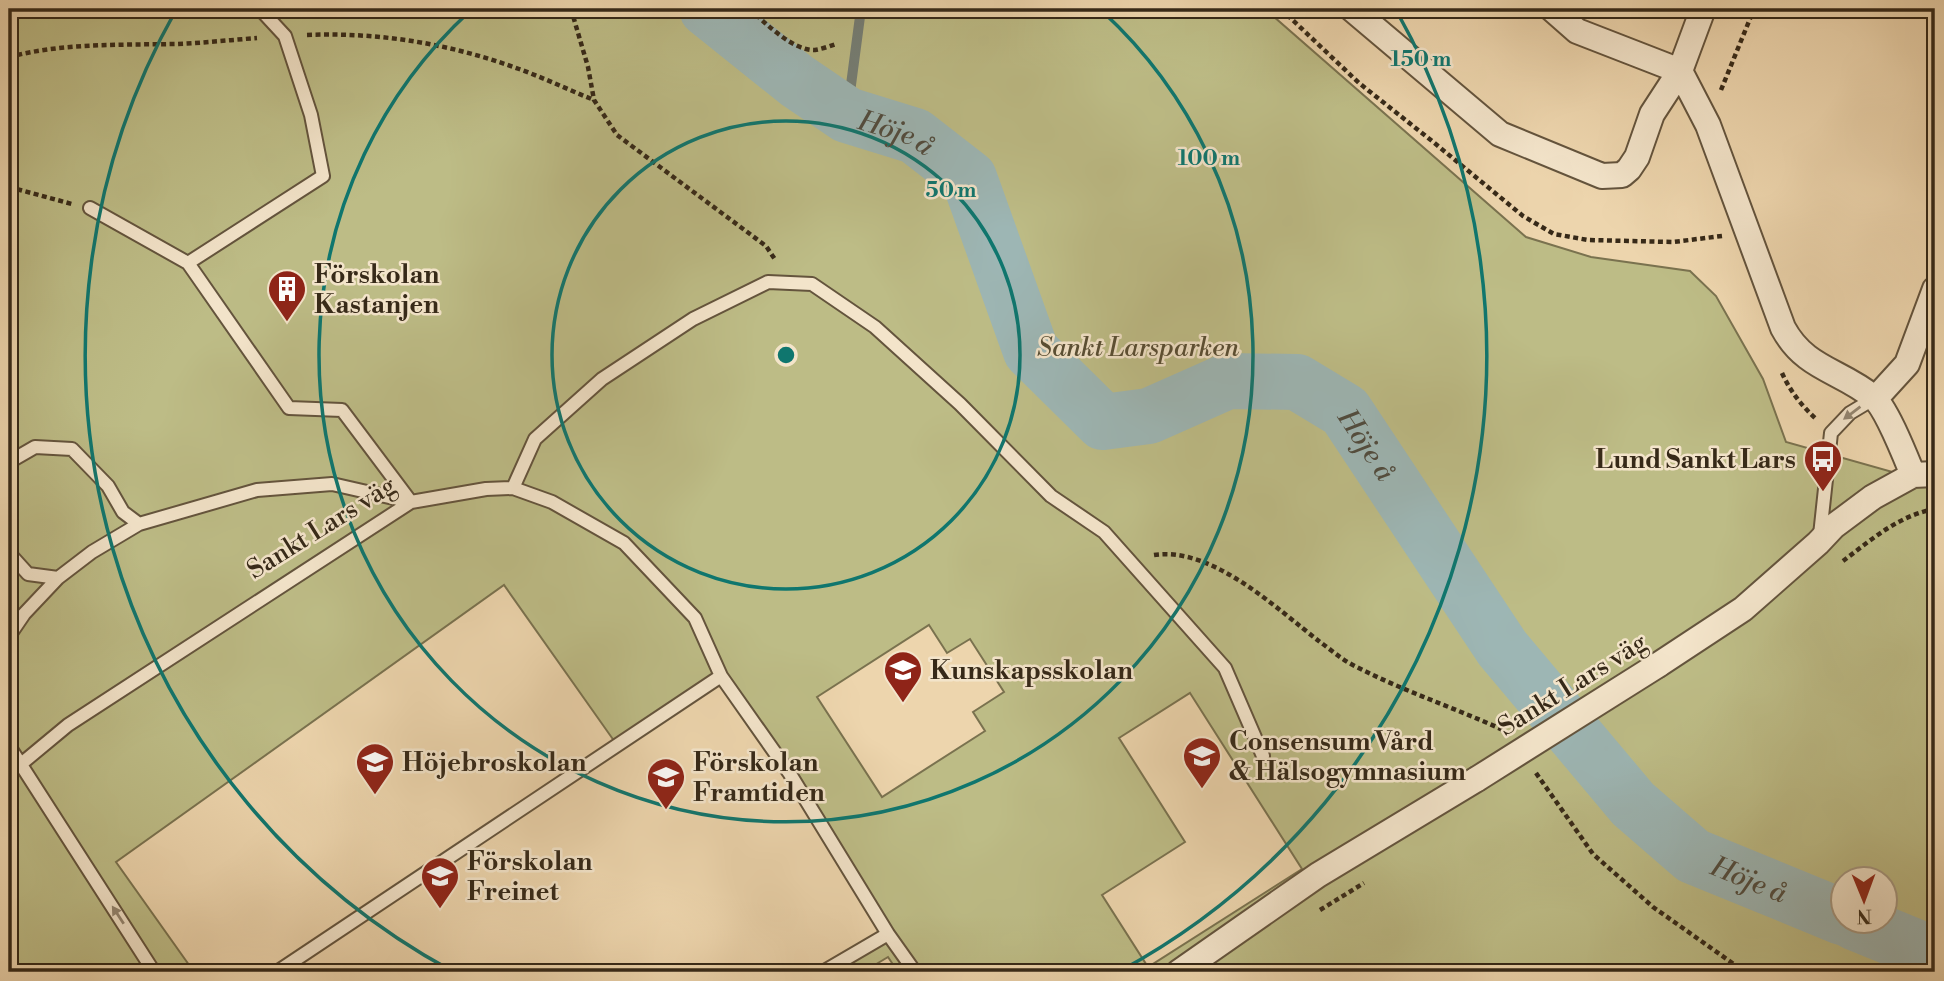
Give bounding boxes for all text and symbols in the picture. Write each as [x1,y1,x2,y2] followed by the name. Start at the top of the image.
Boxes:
[1391,47,1451,73] text: 150 m
[853,103,942,164] water label: Höje å
[1178,146,1240,172] text: 100 m
[926,178,976,204] text: 50 m
[314,259,439,321] place label: Förskolan Kastanjen
[266,268,308,323] building icon: Förskolan Kastanjen
[1037,332,1239,364] park label: Sankt Larsparken
[774,343,798,367] centre of rings
[1329,402,1403,488] water label: Höje å
[1843,406,1861,421] one-way arrow
[1802,438,1844,493] bus stop icon: Lund Sankt Lars
[1595,444,1796,476] place label: Lund Sankt Lars
[241,469,402,586] street label: Sankt Lars väg
[1492,626,1653,743] street label: Sankt Lars väg
[882,649,924,704] school or university icon: Kunskapsskolan
[930,655,1133,687] place label: Kunskapsskolan
[1229,726,1466,788] place label: Consensum Vård & Hälsogymnasium
[1181,735,1223,790] school or university icon: Consensum Vård & Hälsogymnasium
[354,741,396,796] school or university icon: Höjebroskolan
[402,747,587,779] place label: Höjebroskolan
[693,747,825,809] place label: Förskolan Framtiden
[645,756,687,811] school or university icon: Förskolan Framtiden
[467,846,592,908] place label: Förskolan Freinet
[1704,849,1792,912] water label: Höje å
[419,855,461,910] school or university icon: Förskolan Freinet
[1828,866,1898,936] north arrow
[1857,904,1872,928] text: N
[111,905,124,924] one-way arrow

